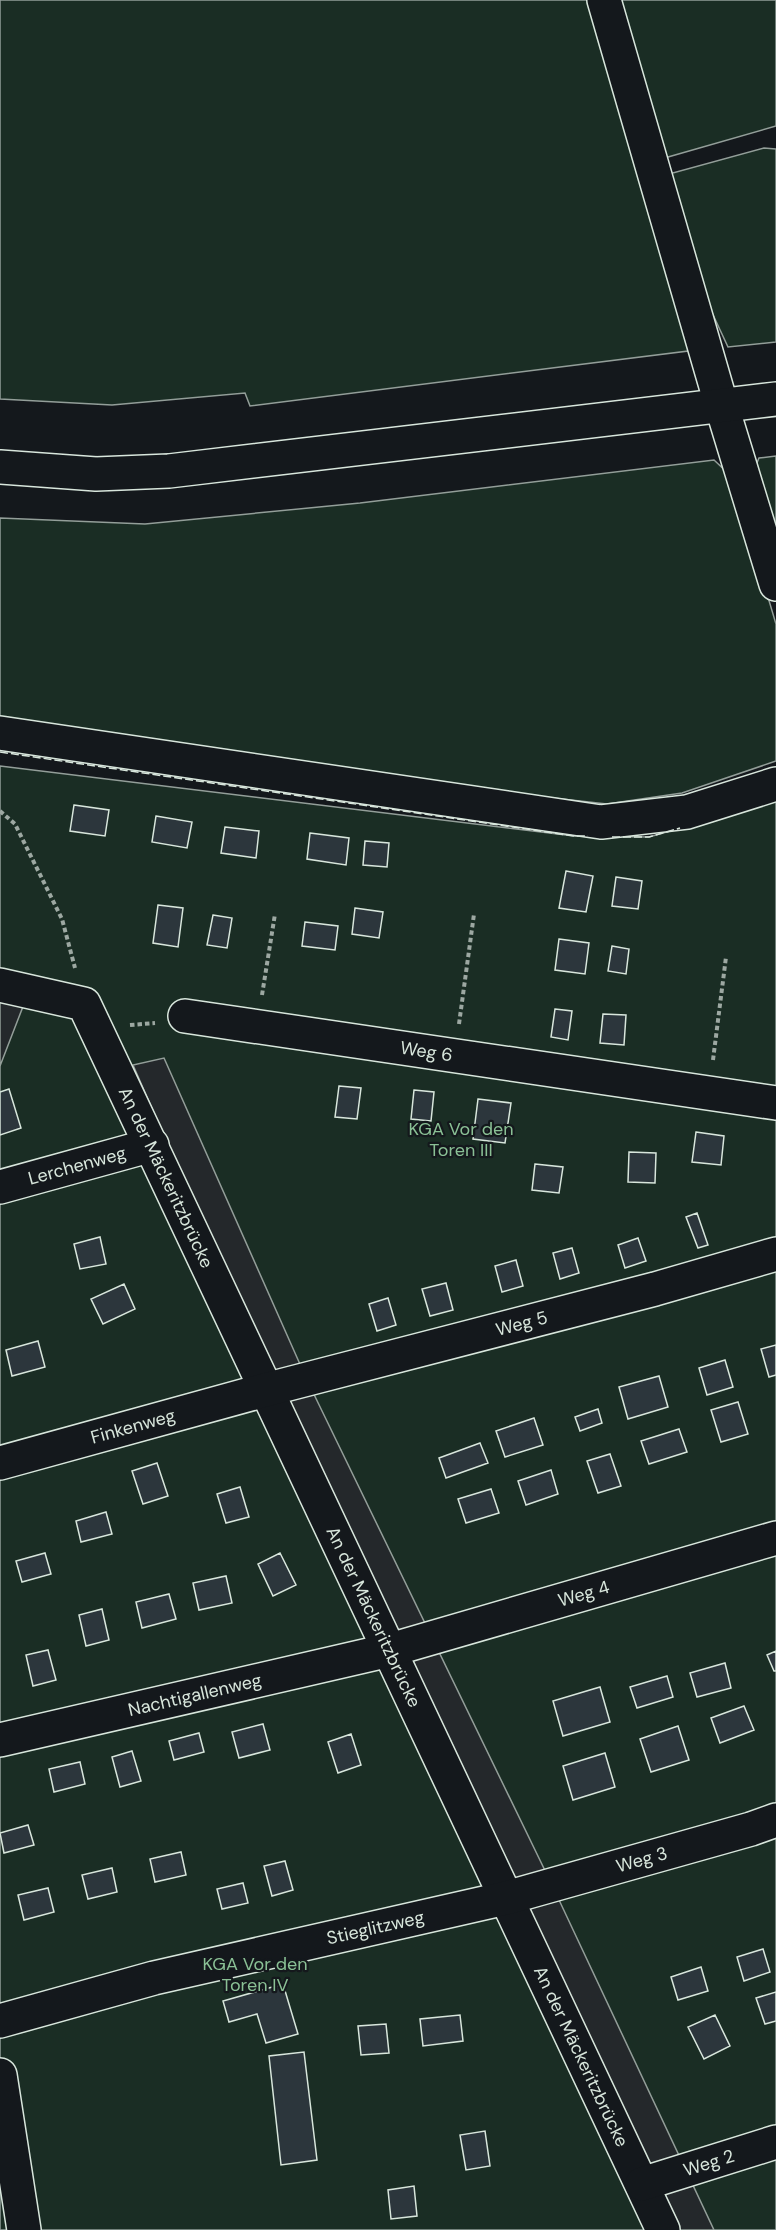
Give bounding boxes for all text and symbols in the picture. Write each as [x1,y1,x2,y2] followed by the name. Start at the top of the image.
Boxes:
[399,1036,454,1067] street label: Weg 6
[113,1083,219,1272] street label: An der Mäckeritzbrücke
[409,1117,514,1162] park label: KGA Vor den Toren III
[25,1141,129,1191] street label: Lerchenweg
[493,1305,550,1342] street label: Weg 5
[88,1403,178,1449] street label: Finkenweg
[320,1523,427,1711] street label: An der Mäckeritzbrücke
[555,1575,612,1613] street label: Weg 4
[126,1668,264,1722] street label: Nachtigallenweg
[613,1841,670,1878] street label: Weg 3
[324,1905,427,1950] street label: Stieglitzweg
[203,1952,308,1997] park label: KGA Vor den Toren IV
[528,1962,634,2151] street label: An der Mäckeritzbrücke
[680,2144,737,2182] street label: Weg 2

